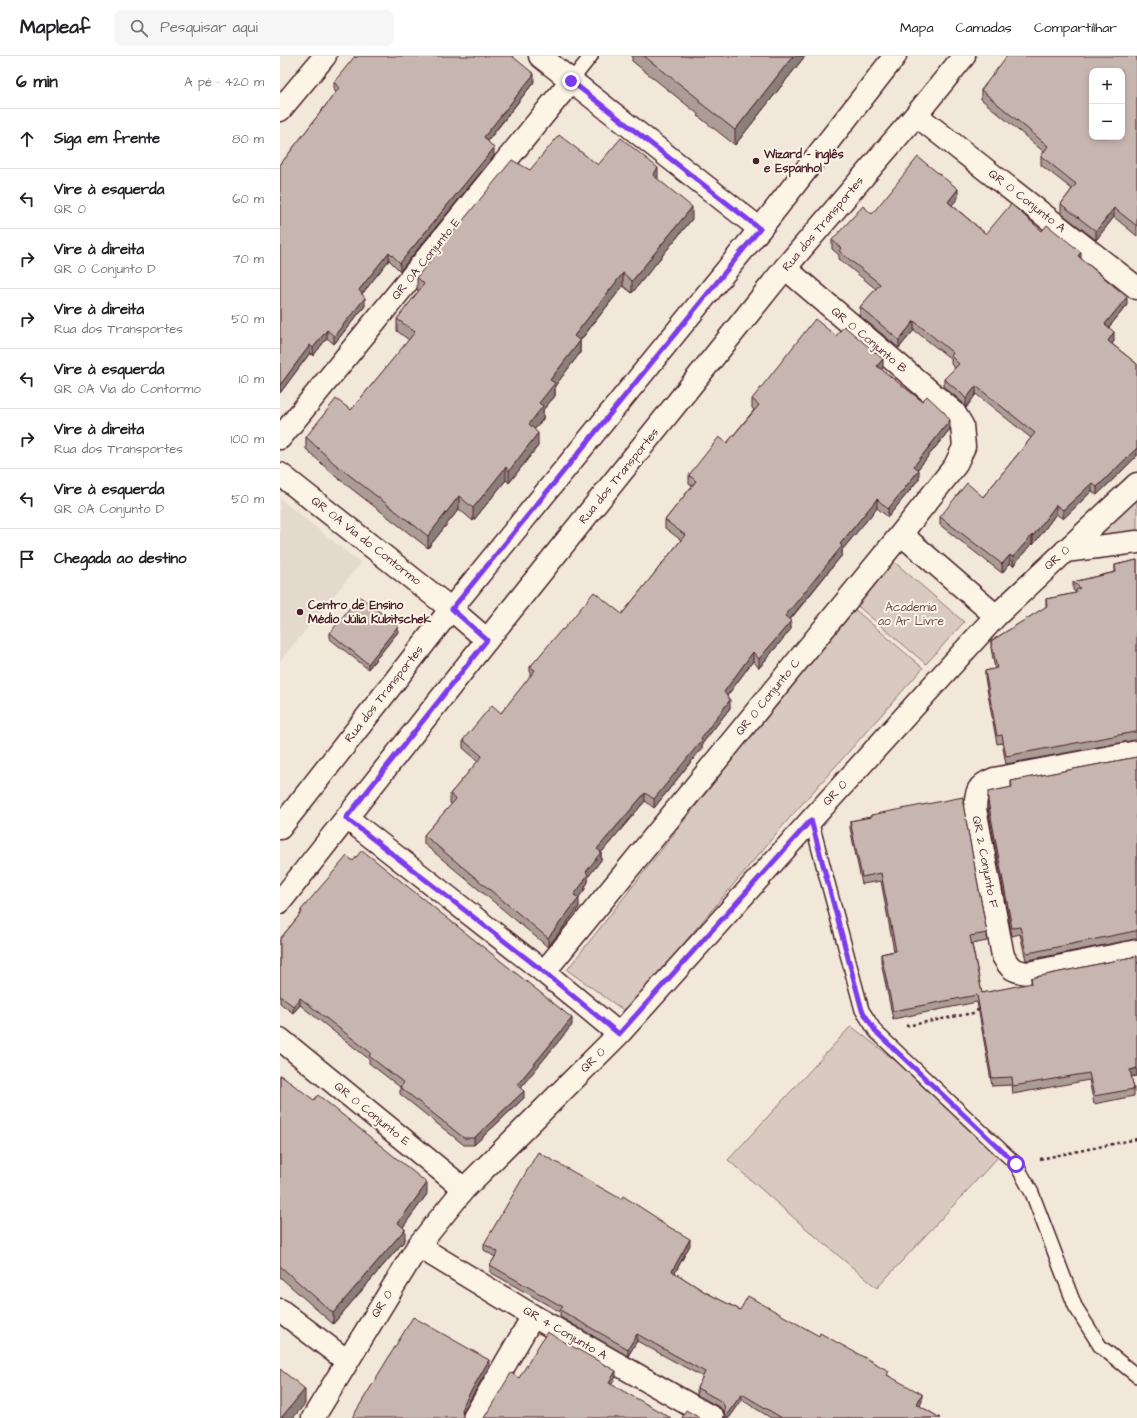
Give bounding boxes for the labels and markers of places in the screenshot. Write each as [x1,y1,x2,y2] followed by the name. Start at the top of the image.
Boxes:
[763,146,844,178] place label: Wizard - inglês e Espanhol
[751,156,761,166] marker: Wizard - inglês e Espanhol
[308,597,432,628] place label: Centro de Ensino Médio Júlia Kubitschek
[295,607,305,617] marker: Centro de Ensino Médio Júlia Kubitschek

